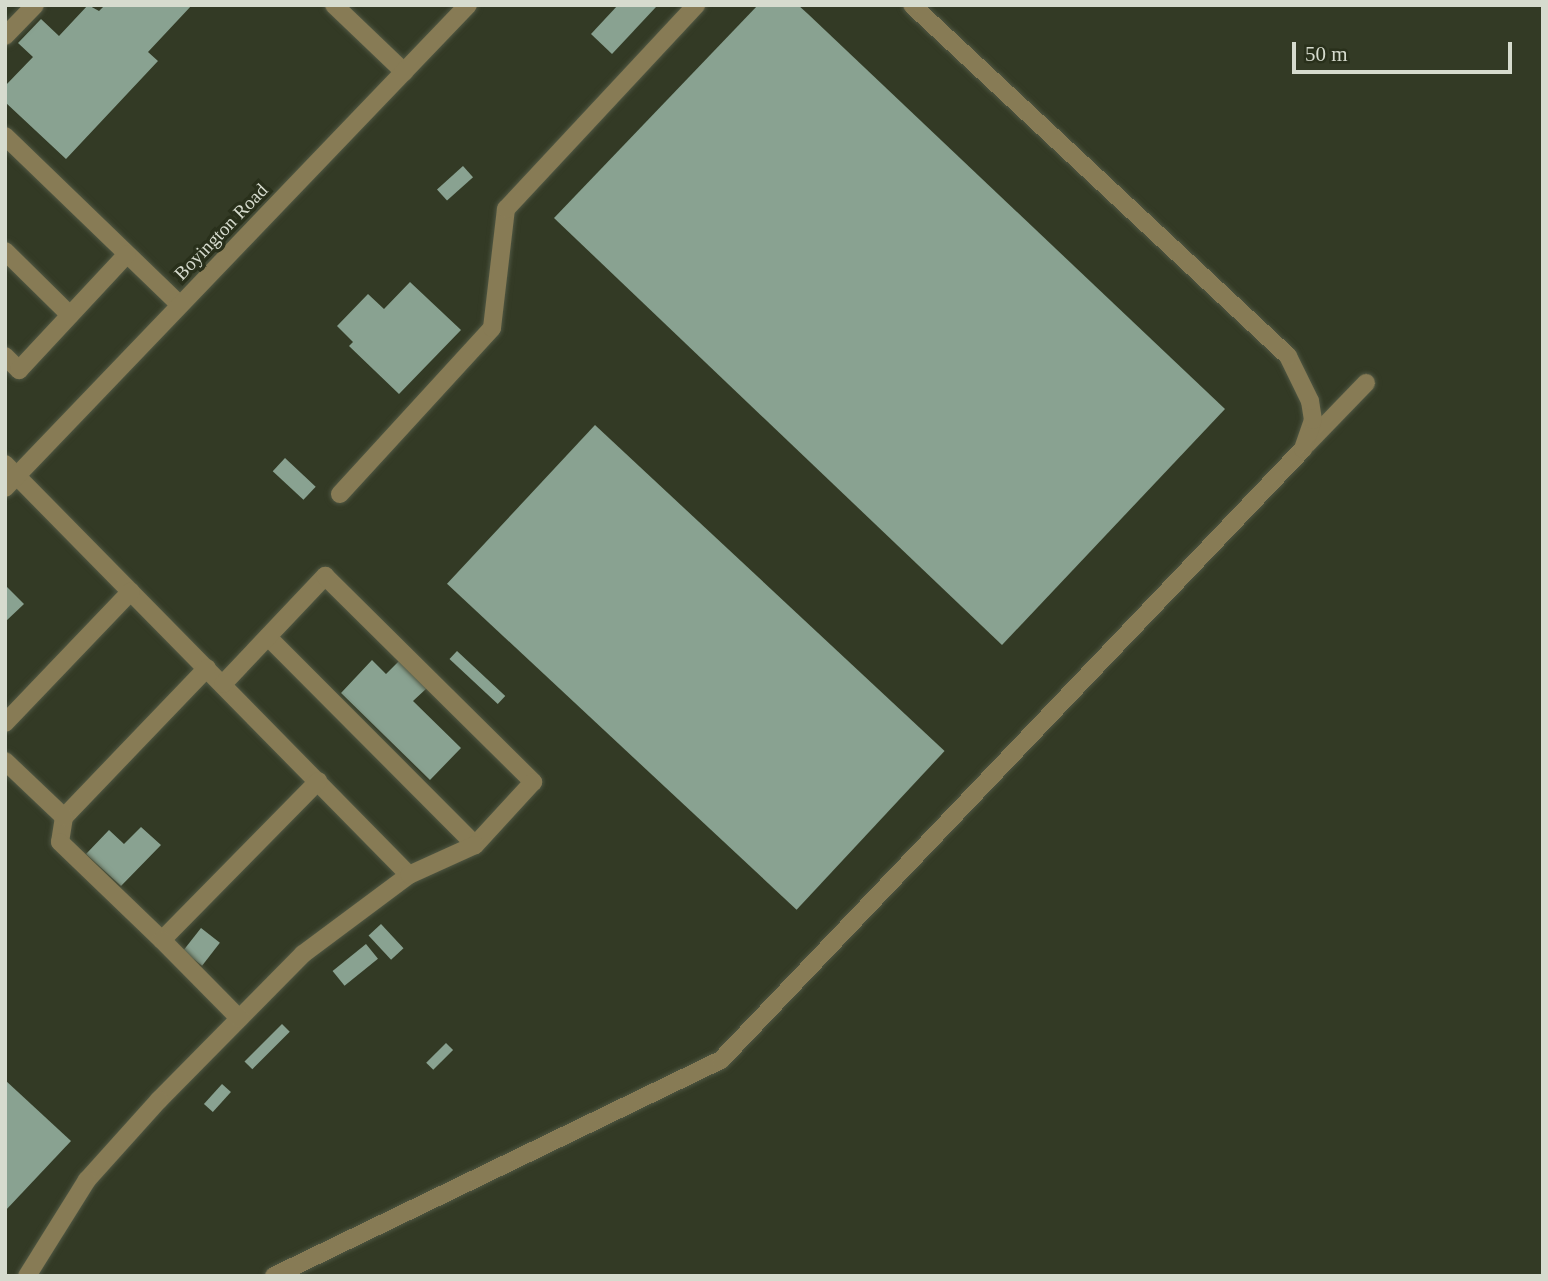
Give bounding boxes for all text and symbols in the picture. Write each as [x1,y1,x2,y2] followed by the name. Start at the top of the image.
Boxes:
[1296,28,1516,72] scale bar
[1305,42,1348,66] text: 50 m
[169,179,273,285] street label: Boyington Road

